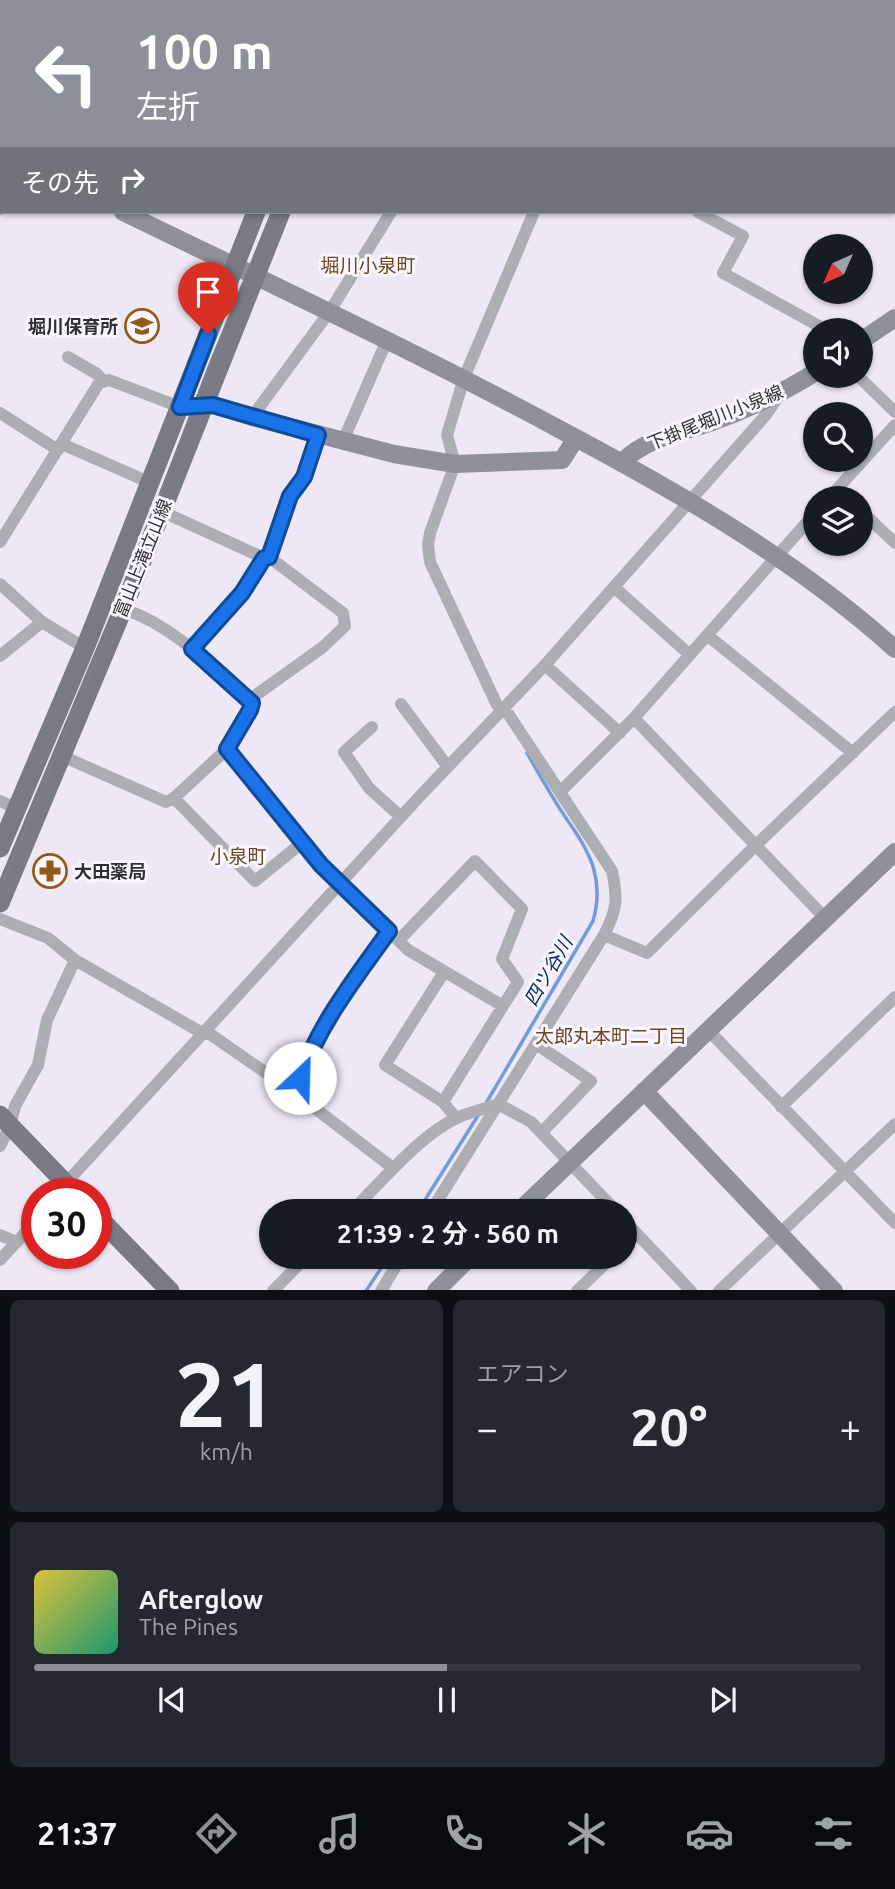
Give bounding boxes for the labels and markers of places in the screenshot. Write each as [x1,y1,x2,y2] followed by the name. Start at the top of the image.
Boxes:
[178,262,238,334] pin
[123,307,161,345] school or university icon: 堀川保育所
[28,316,118,336] place label: 堀川保育所
[31,852,69,890] pharmacy icon: 大田薬局
[74,861,146,881] place label: 大田薬局

